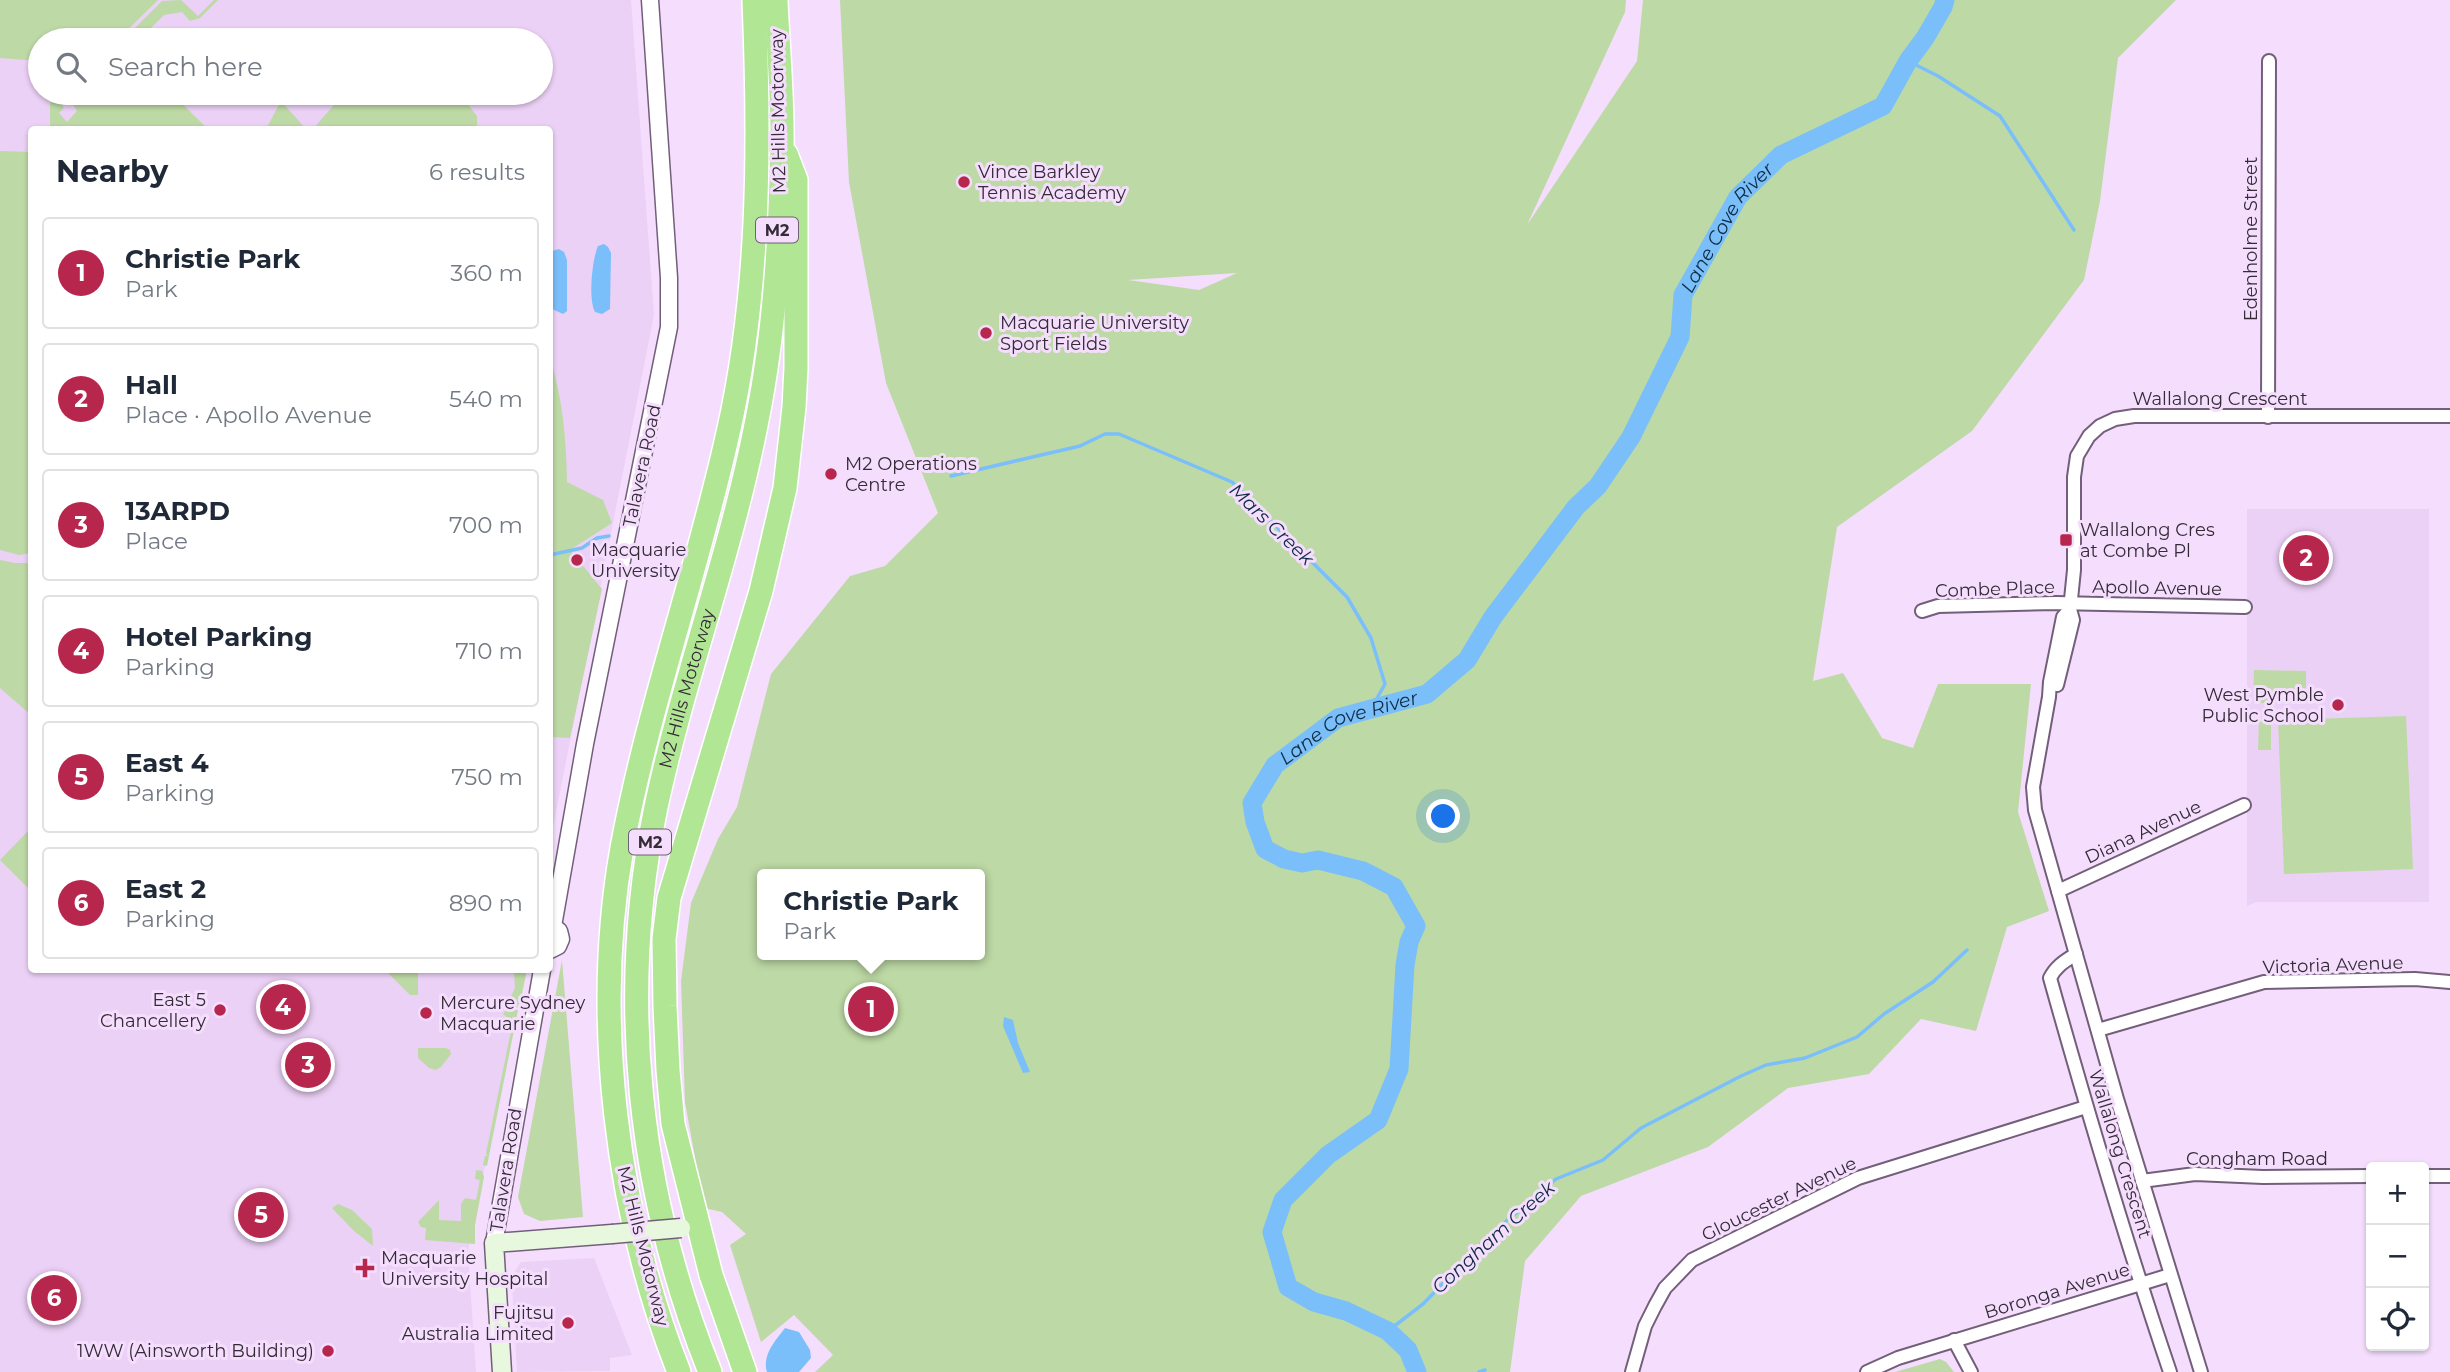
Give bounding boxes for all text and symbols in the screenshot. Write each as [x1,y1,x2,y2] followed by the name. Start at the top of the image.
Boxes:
[28,28,553,105] search box
[766,28,790,193] street label: M2 Hills Motorway
[52,48,90,86] icon: search
[108,51,263,83] text: Search here
[56,153,168,190] text: Nearby
[1676,157,1779,297] water label: Lane Cove River
[2240,157,2262,321] street label: Edenholme Street
[429,158,525,186] text: 6 results
[978,161,1126,204] place label: Vince Barkley Tennis Academy
[956,174,972,190] marker: Vince Barkley Tennis Academy
[756,218,798,242] road number: M2
[125,243,300,275] text: Christie Park
[76,259,86,287] text: 1
[450,259,523,287] text: 360 m
[125,275,178,303] text: Park
[1000,312,1189,355] place label: Macquarie University Sport Fields
[978,325,994,341] marker: Macquarie University Sport Fields
[125,369,178,401] text: Hall
[74,385,88,413] text: 2
[449,385,523,413] text: 540 m
[2132,388,2308,410] street label: Wallalong Crescent
[125,401,372,429] text: Place · Apollo Avenue
[618,403,666,529] street label: Talavera Road
[845,453,977,496] place label: M2 Operations Centre
[823,466,839,482] marker: M2 Operations Centre
[1225,479,1319,571] water label: Mars Creek
[125,495,230,527] text: 13ARPD
[74,511,88,539] text: 3
[449,511,523,539] text: 700 m
[2080,519,2215,562] place label: Wallalong Cres at Combe Pl
[125,527,188,555] text: Place
[2058,532,2074,548] marker: Wallalong Cres at Combe Pl
[2283,532,2329,584] pin: 2
[591,539,687,582] place label: Macquarie University
[569,552,585,568] marker: Macquarie University
[1935,576,2055,602] street label: Combe Place
[2092,576,2222,600] street label: Apollo Avenue
[654,606,719,771] street label: M2 Hills Motorway
[125,621,312,653] text: Hotel Parking
[73,637,89,665] text: 4
[455,637,523,665] text: 710 m
[125,653,215,681] text: Parking
[2202,684,2324,727] place label: West Pymble Public School
[1275,686,1421,770] water label: Lane Cove River
[2330,697,2346,713] marker: West Pymble Public School
[125,747,209,779] text: East 4
[74,763,88,791] text: 5
[451,763,523,791] text: 750 m
[125,779,215,807] text: Parking
[2081,795,2205,869] street label: Diana Avenue
[1426,799,1460,833] your location
[629,830,671,855] road number: M2
[757,869,985,960] popup
[125,873,206,905] text: East 2
[783,885,959,917] text: Christie Park
[74,889,88,917] text: 6
[449,889,523,917] text: 890 m
[125,905,215,933] text: Parking
[783,917,836,945] text: Park
[2262,952,2404,978] street label: Victoria Avenue
[260,981,306,1033] pin: 4
[848,983,894,1035] pin: 1
[100,989,206,1032] place label: East 5 Chancellery
[440,992,586,1035] place label: Mercure Sydney Macquarie
[212,1002,228,1018] marker: East 5 Chancellery
[418,1005,434,1021] marker: Mercure Sydney Macquarie
[285,1039,331,1091] pin: 3
[2084,1067,2156,1241] street label: Wallalong Crescent
[485,1107,527,1233] street label: Talavera Road
[2186,1148,2328,1170] street label: Congham Road
[1698,1152,1860,1246] street label: Gloucester Avenue
[2366,1162,2429,1351] map controls
[2366,1162,2429,1225] button: +
[612,1164,674,1329] street label: M2 Hills Motorway
[1427,1176,1560,1298] water label: Congham Creek
[238,1189,284,1241] pin: 5
[2366,1225,2429,1288] button: −
[381,1247,548,1290] place label: Macquarie University Hospital
[355,1258,375,1278] marker: Macquarie University Hospital
[1982,1258,2132,1324] street label: Boronga Avenue
[31,1272,77,1324] pin: 6
[2366,1288,2429,1351] button: locate
[402,1302,554,1345] place label: Fujitsu Australia Limited
[560,1315,576,1331] marker: Fujitsu Australia Limited
[77,1340,314,1362] place label: 1WW (Ainsworth Building)
[320,1343,336,1359] marker: 1WW (Ainsworth Building)

